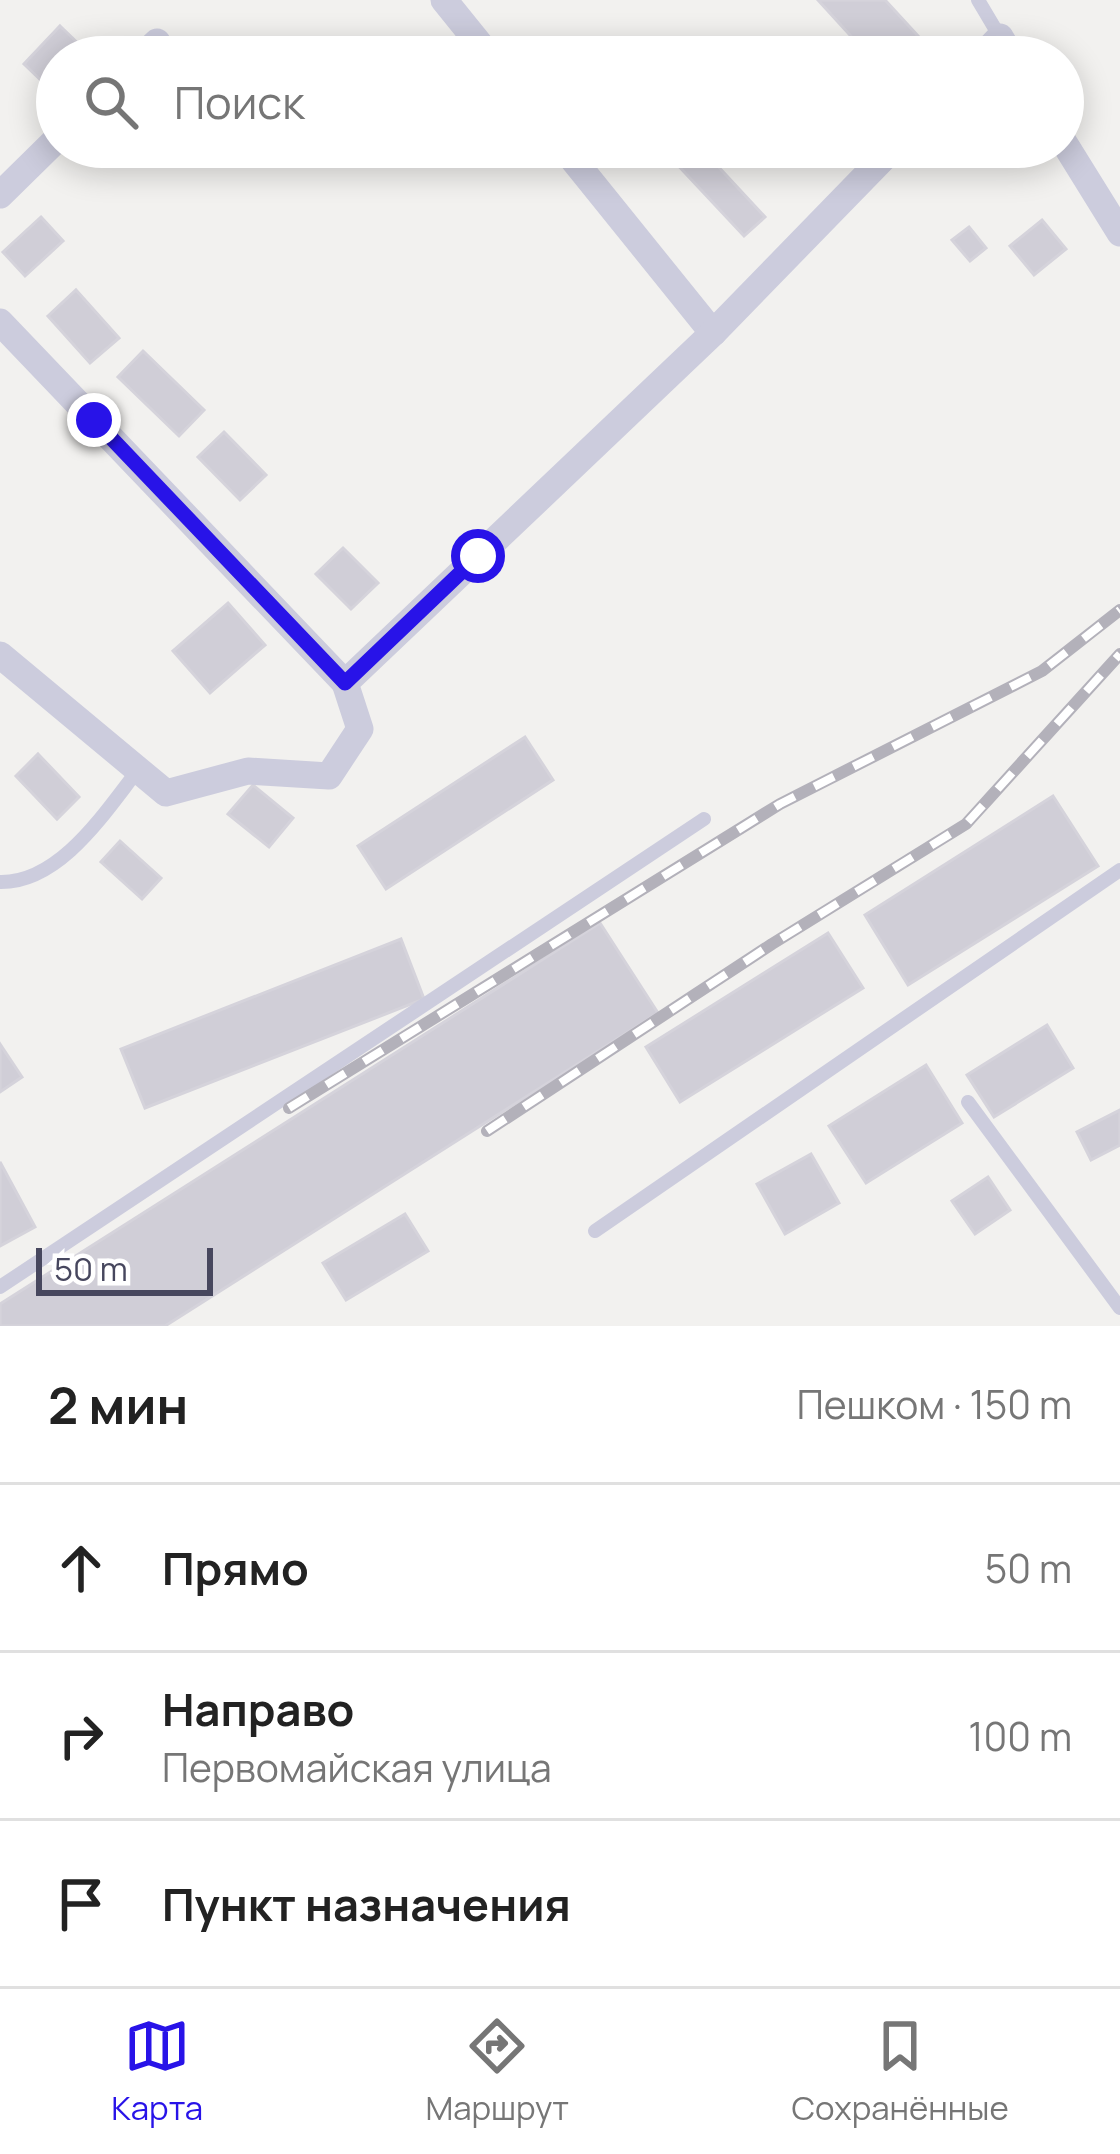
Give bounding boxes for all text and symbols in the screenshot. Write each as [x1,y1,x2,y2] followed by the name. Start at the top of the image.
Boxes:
[36,36,1084,168] search box
[78,69,144,135] icon: search
[174,71,305,133] text: Поиск
[67,393,121,447] route end
[451,529,505,583] route start
[36,1242,213,1295] scale bar
[54,1246,128,1291] text: 50 m
[48,1370,188,1439] text: 2 мин
[797,1377,1072,1431] text: Пешком · 150 m
[48,1535,114,1601] icon: ahead
[162,1537,309,1599] text: Прямо
[985,1541,1072,1595] text: 50 m
[162,1678,354,1740] text: Направо
[48,1703,114,1769] icon: right
[968,1709,1072,1763] text: 100 m
[162,1740,552,1794] text: Первомайская улица
[48,1871,114,1937] icon: arrive
[162,1873,571,1935] text: Пункт назначения
[111,2013,203,2130] tab: Карта
[425,2013,569,2130] tab: Маршрут
[792,2013,1009,2130] tab: Сохранённые

